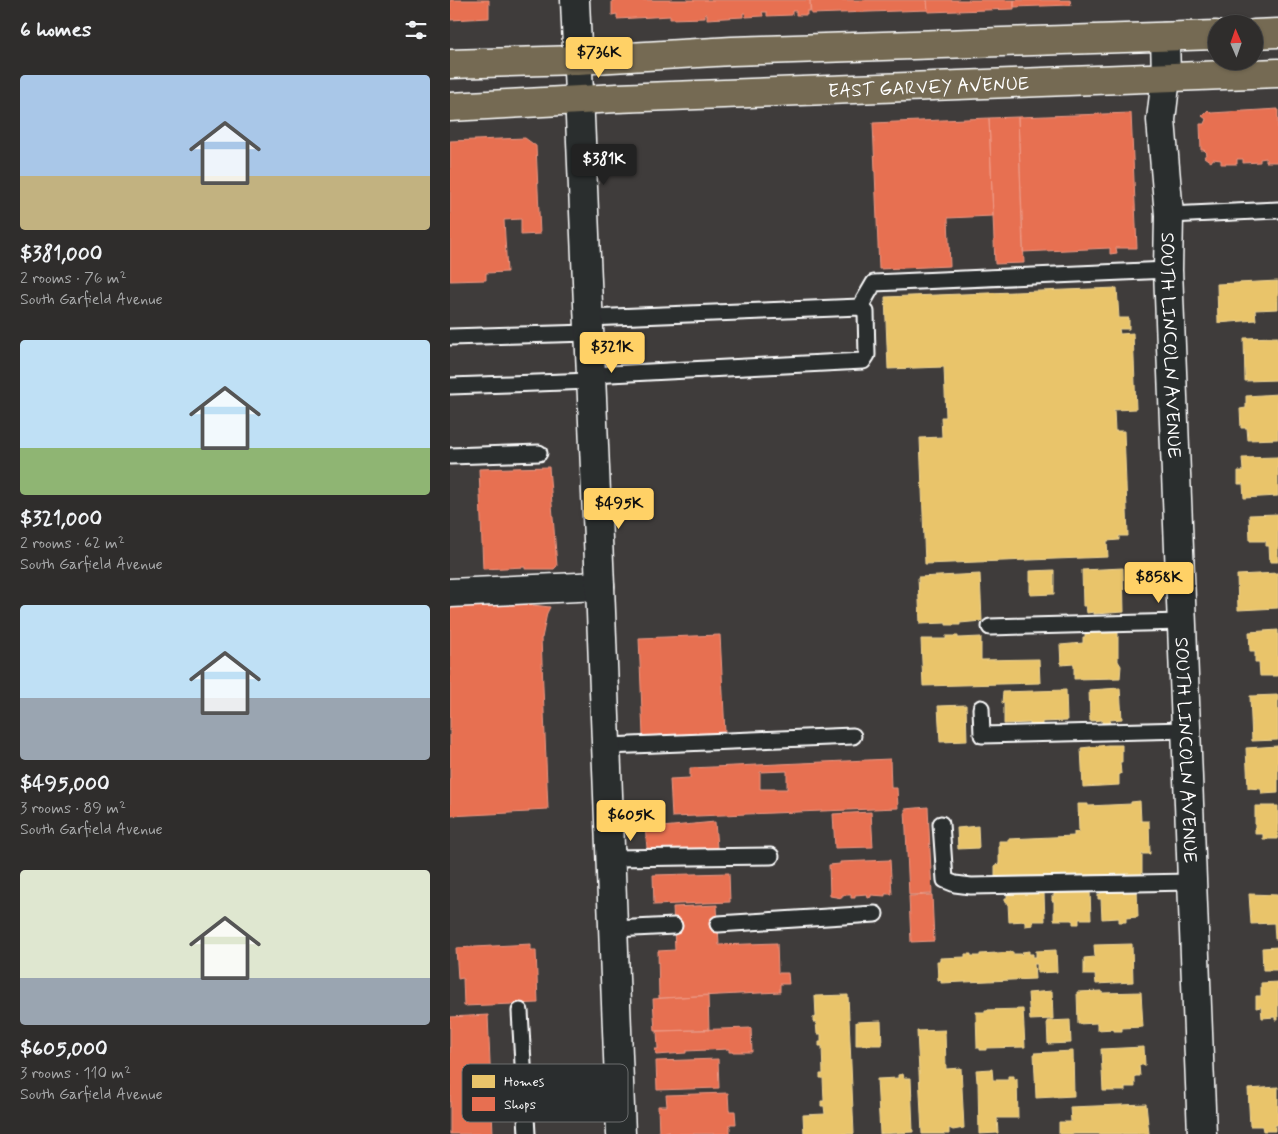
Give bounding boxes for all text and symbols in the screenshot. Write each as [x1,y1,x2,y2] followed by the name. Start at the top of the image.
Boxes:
[1208,15,1262,70] north arrow
[1208,15,1263,70] map controls
[20,16,91,44] text: 6 homes
[402,16,430,44] icon: filters
[564,36,634,79] pin: $736K
[577,42,621,63] text: $736K
[828,71,1030,104] street label: EAST GARVEY AVENUE
[180,108,270,198] icon: home
[569,144,639,186] pin: $381K
[583,149,625,170] text: $381K
[1154,232,1186,459] street label: SOUTH LINCOLN AVENUE
[20,240,102,268] text: $381,000
[20,268,127,289] text: 2 rooms · 76 m²
[20,289,163,310] text: South Garfield Avenue
[577,332,647,374] pin: $321K
[591,337,633,358] text: $321K
[180,373,270,463] icon: home
[584,488,654,530] pin: $495K
[595,493,643,514] text: $495K
[20,505,102,533] text: $321,000
[20,533,125,554] text: 2 rooms · 62 m²
[20,554,163,575] text: South Garfield Avenue
[1124,562,1194,604] pin: $858K
[1136,567,1182,588] text: $858K
[1168,637,1202,863] street label: SOUTH LINCOLN AVENUE
[180,638,270,728] icon: home
[20,770,110,798] text: $495,000
[20,798,126,819] text: 3 rooms · 89 m²
[596,800,666,842] pin: $605K
[608,805,654,826] text: $605K
[20,819,163,840] text: South Garfield Avenue
[180,903,270,993] icon: home
[20,1035,108,1063] text: $605,000
[20,1063,131,1084] text: 3 rooms · 110 m²
[462,1064,628,1122] legend
[504,1073,545,1091] text: Homes
[20,1084,163,1105] text: South Garfield Avenue
[504,1096,536,1114] text: Shops

